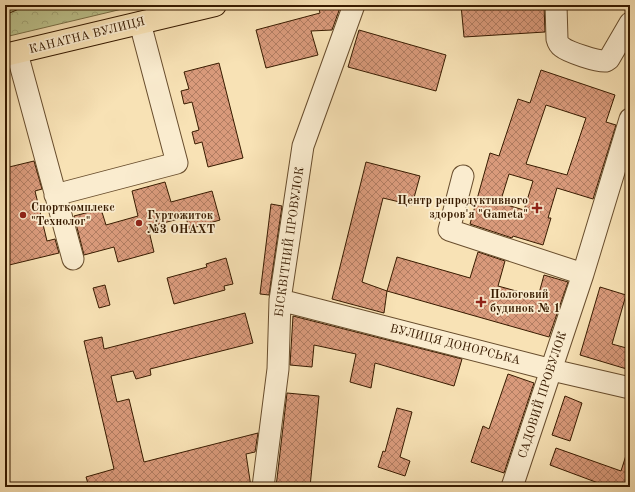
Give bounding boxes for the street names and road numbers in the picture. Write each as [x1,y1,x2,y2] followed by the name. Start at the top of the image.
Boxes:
[28,16,146,56] street label: КАНАТНА ВУЛИЦЯ
[271,165,307,318] street label: БІСКВІТНИЙ ПРОВУЛОК
[389,323,521,367] street label: ВУЛИЦЯ ДОНОРСЬКА
[514,329,569,460] street label: САДОВИЙ ПРОВУЛОК

